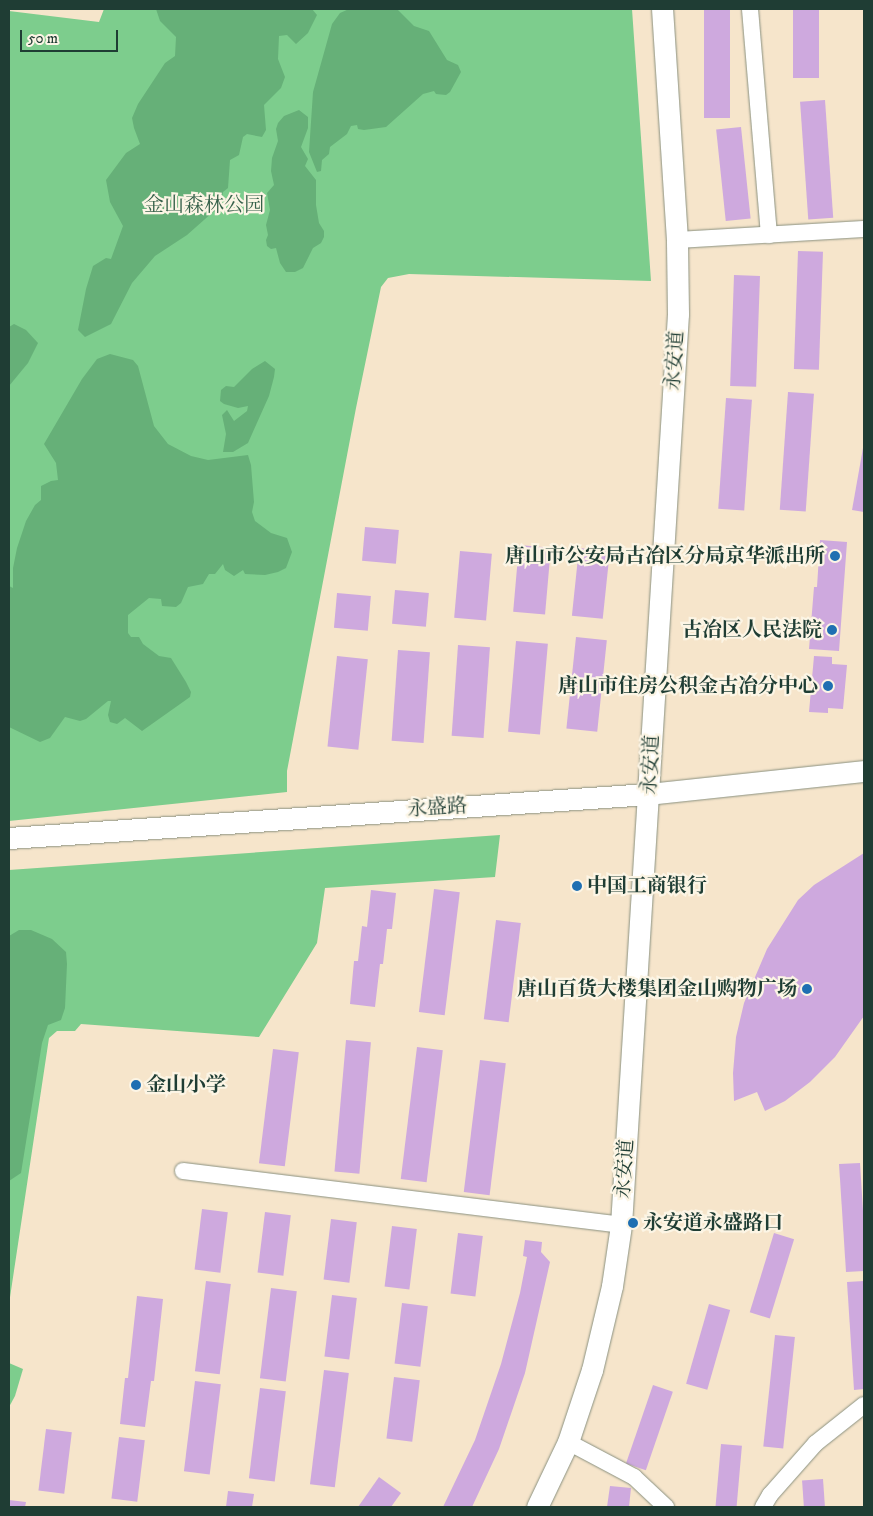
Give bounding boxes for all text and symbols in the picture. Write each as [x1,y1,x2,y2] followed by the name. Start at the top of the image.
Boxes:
[22,20,120,52] scale bar
[28,29,58,48] text: 50 m
[144,193,264,217] park label: 金山森林公园
[661,330,689,392] street label: 永安道
[505,544,825,568] place label: 唐山市公安局古冶区分局京华派出所
[829,550,841,562] marker: 唐山市公安局古冶区分局京华派出所
[682,618,822,642] place label: 古冶区人民法院
[826,624,838,636] marker: 古冶区人民法院
[558,674,818,698] place label: 唐山市住房公积金古冶分中心
[822,680,834,692] marker: 唐山市住房公积金古冶分中心
[637,734,665,796] street label: 永安道
[406,794,468,822] street label: 永盛路
[587,874,707,898] place label: 中国工商银行
[571,880,583,892] marker: 中国工商银行
[517,977,797,1001] place label: 唐山百货大楼集团金山购物广场
[801,983,813,995] marker: 唐山百货大楼集团金山购物广场
[146,1073,226,1097] place label: 金山小学
[130,1079,142,1091] marker: 金山小学
[611,1138,639,1200] street label: 永安道
[643,1211,783,1235] place label: 永安道永盛路口
[627,1217,639,1229] marker: 永安道永盛路口

